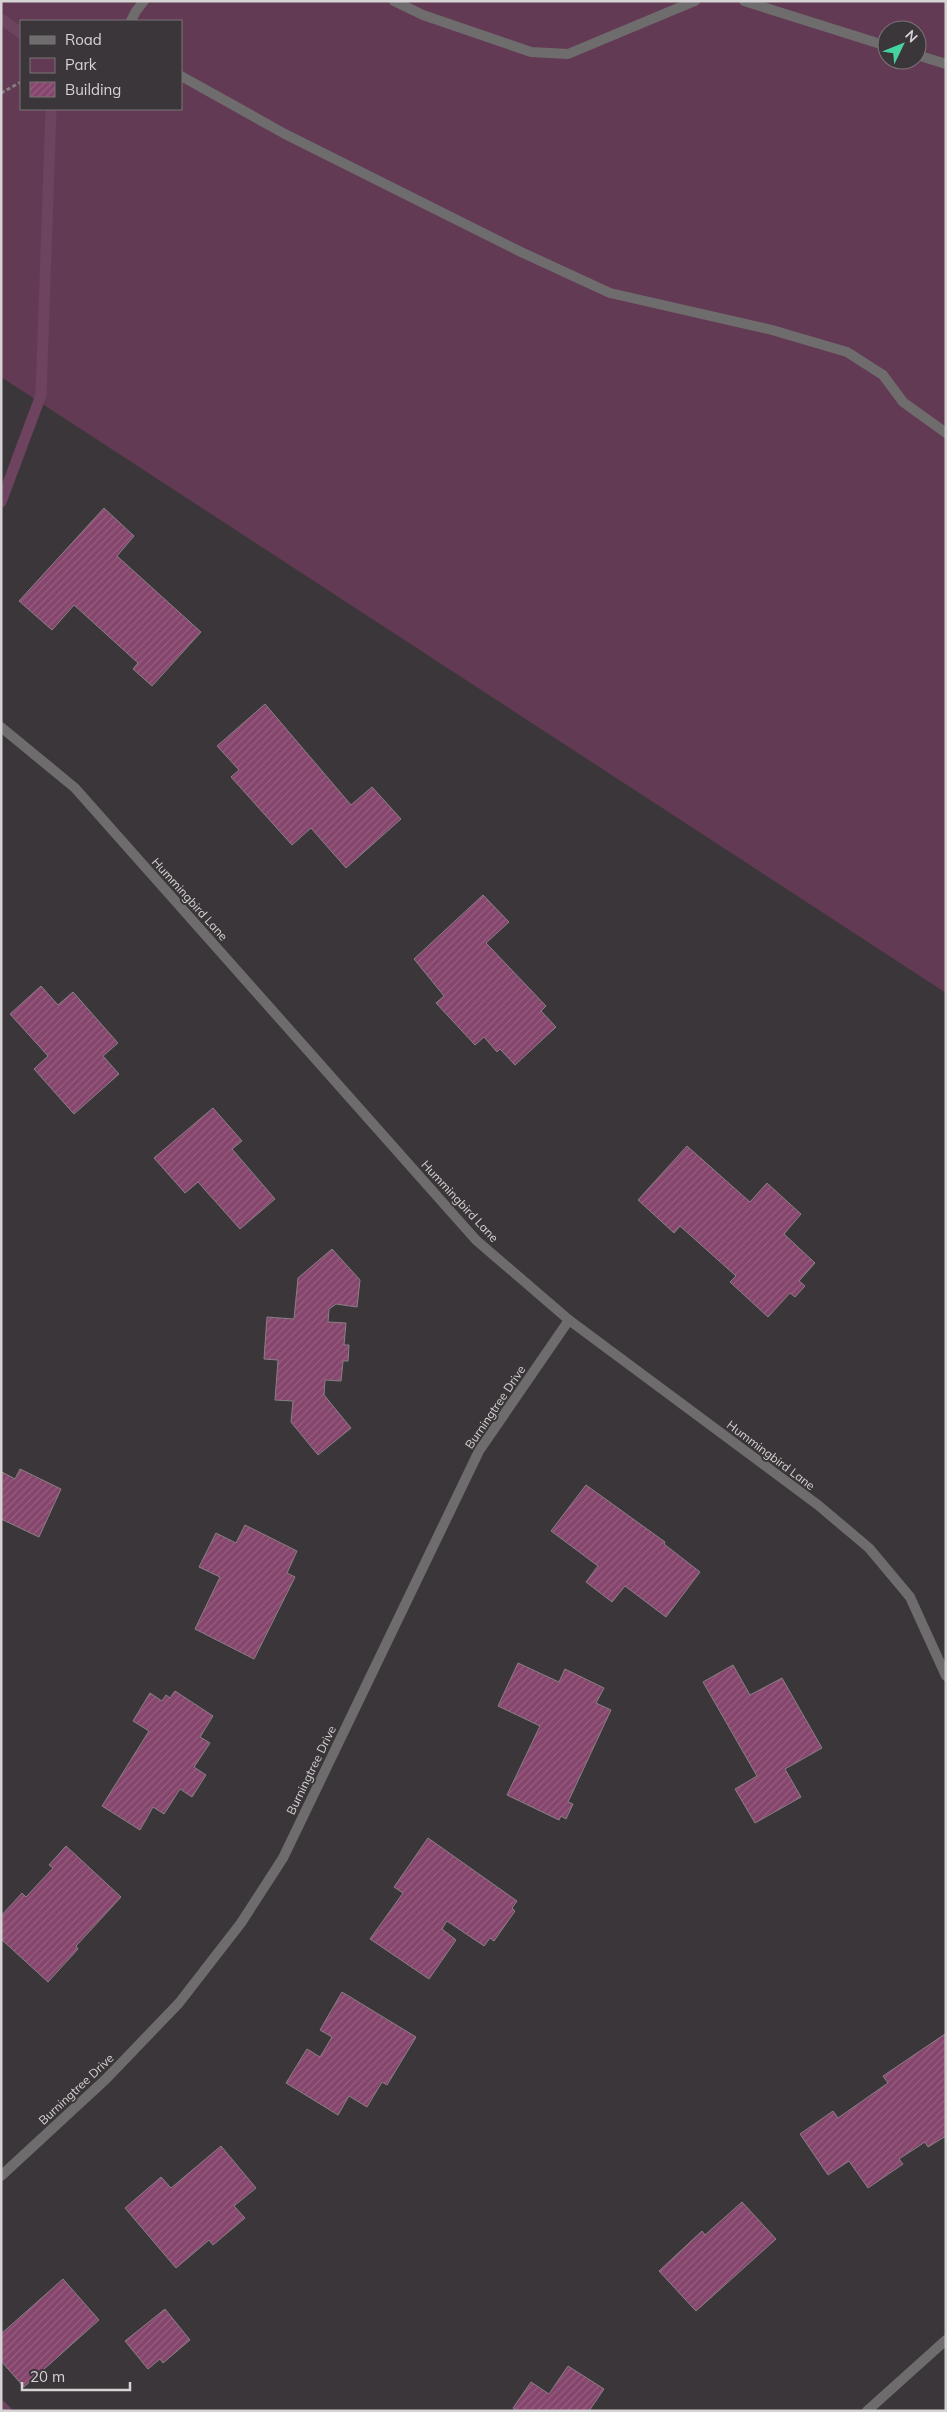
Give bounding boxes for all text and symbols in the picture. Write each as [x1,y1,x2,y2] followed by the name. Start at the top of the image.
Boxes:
[20,20,182,110] legend
[877,20,927,70] north arrow
[901,26,922,46] text: N
[65,30,102,49] text: Road
[65,55,97,74] text: Park
[65,80,121,99] text: Building
[149,854,231,944] street label: Hummingbird Lane
[418,1157,502,1245] street label: Hummingbird Lane
[462,1362,528,1452] street label: Burningtree Drive
[724,1417,818,1493] street label: Hummingbird Lane
[283,1723,339,1817] street label: Burningtree Drive
[35,2050,117,2128] street label: Burningtree Drive
[22,2360,130,2392] scale bar
[30,2367,65,2386] text: 20 m

